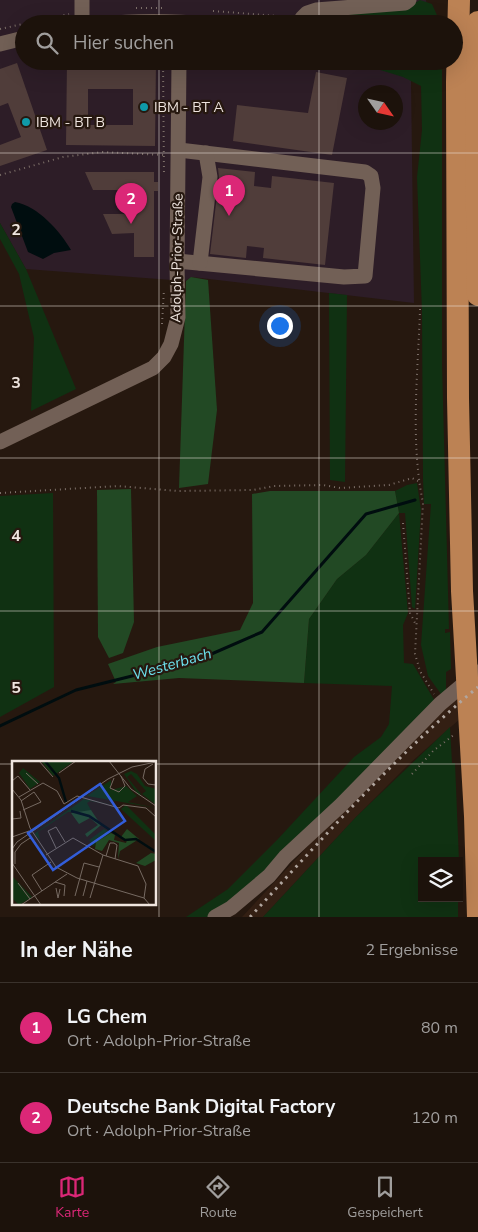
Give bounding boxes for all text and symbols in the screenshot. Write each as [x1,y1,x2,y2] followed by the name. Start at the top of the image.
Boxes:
[15,15,463,70] search box
[33,29,61,57] icon: search
[73,30,174,56] text: Hier suchen
[358,85,403,130] north arrow
[154,98,224,117] place label: IBM - BT A
[138,101,150,113] marker: IBM - BT A
[36,113,105,132] place label: IBM - BT B
[20,116,32,128] marker: IBM - BT B
[213,175,245,216] pin: 1
[115,183,147,224] pin: 2
[166,193,188,323] street label: Adolph-Prior-Straße
[11,219,21,241] text: 2
[267,313,293,339] your location
[11,372,21,394] text: 3
[11,525,21,547] text: 4
[130,643,214,685] water label: Westerbach
[11,677,21,699] text: 5
[12,761,156,904] inset map
[418,857,463,902] map controls
[418,857,463,902] button: layers
[20,936,133,964] text: In der Nähe
[365,939,458,961] text: 2 Ergebnisse
[67,1004,147,1030] text: LG Chem
[31,1017,41,1039] text: 1
[421,1017,458,1039] text: 80 m
[67,1030,251,1052] text: Ort · Adolph-Prior-Straße
[67,1094,335,1120] text: Deutsche Bank Digital Factory
[31,1107,41,1129] text: 2
[411,1107,458,1129] text: 120 m
[67,1120,251,1142] text: Ort · Adolph-Prior-Straße
[55,1173,89,1222] tab: Karte
[200,1173,237,1222] tab: Route
[347,1173,423,1222] tab: Gespeichert

